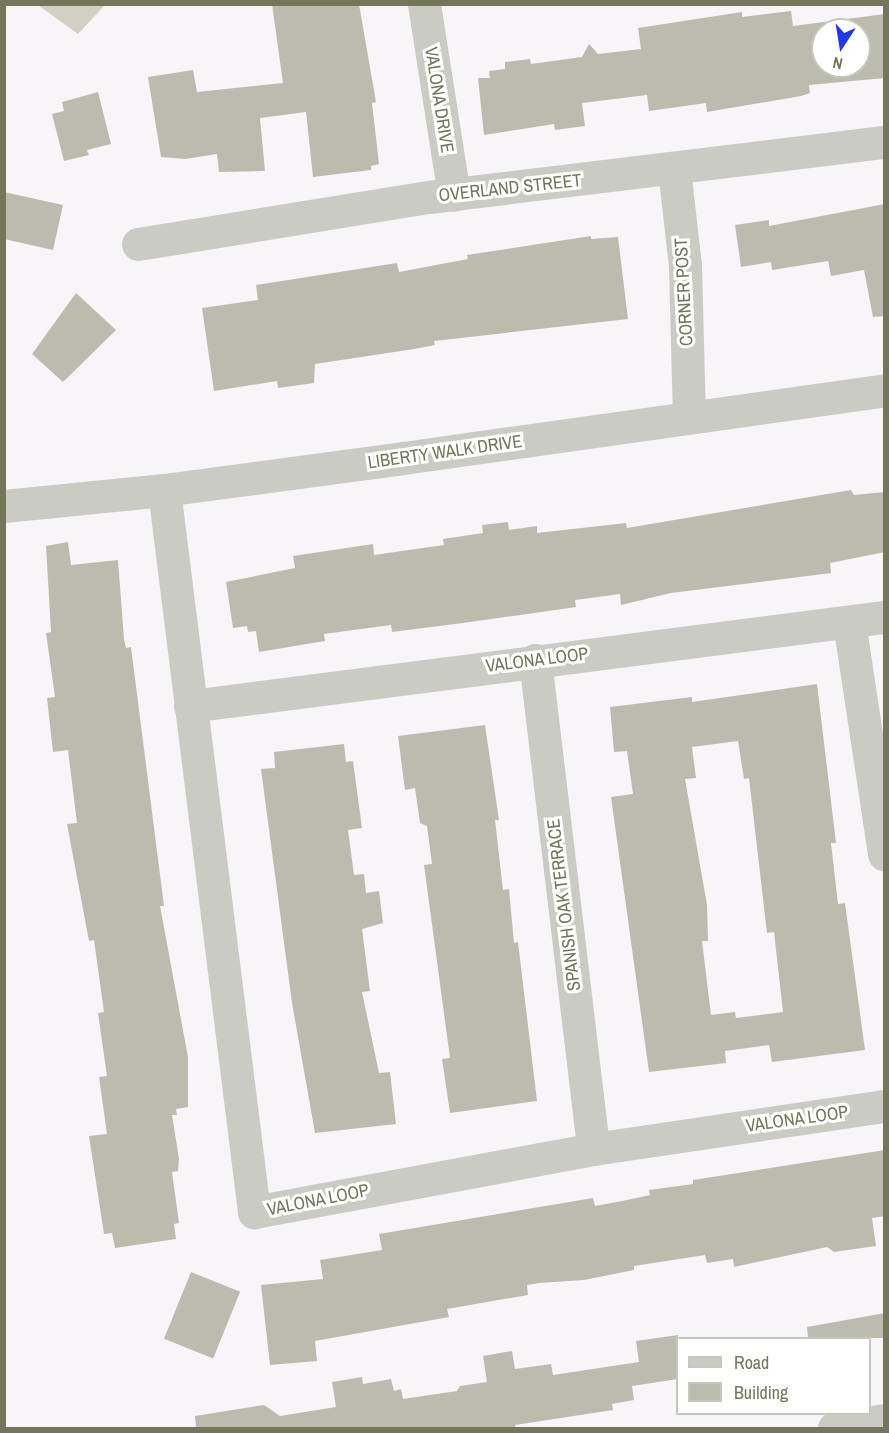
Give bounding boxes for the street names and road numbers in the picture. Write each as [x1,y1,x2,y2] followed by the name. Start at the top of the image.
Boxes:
[420,45,458,155] street label: VALONA DRIVE
[437,170,583,206] street label: OVERLAND STREET
[670,237,698,347] street label: CORNER POST
[366,430,524,474] street label: LIBERTY WALK DRIVE
[484,643,590,677] street label: VALONA LOOP
[543,818,585,992] street label: SPANISH OAK TERRACE
[744,1101,850,1137] street label: VALONA LOOP
[265,1179,371,1221] street label: VALONA LOOP

